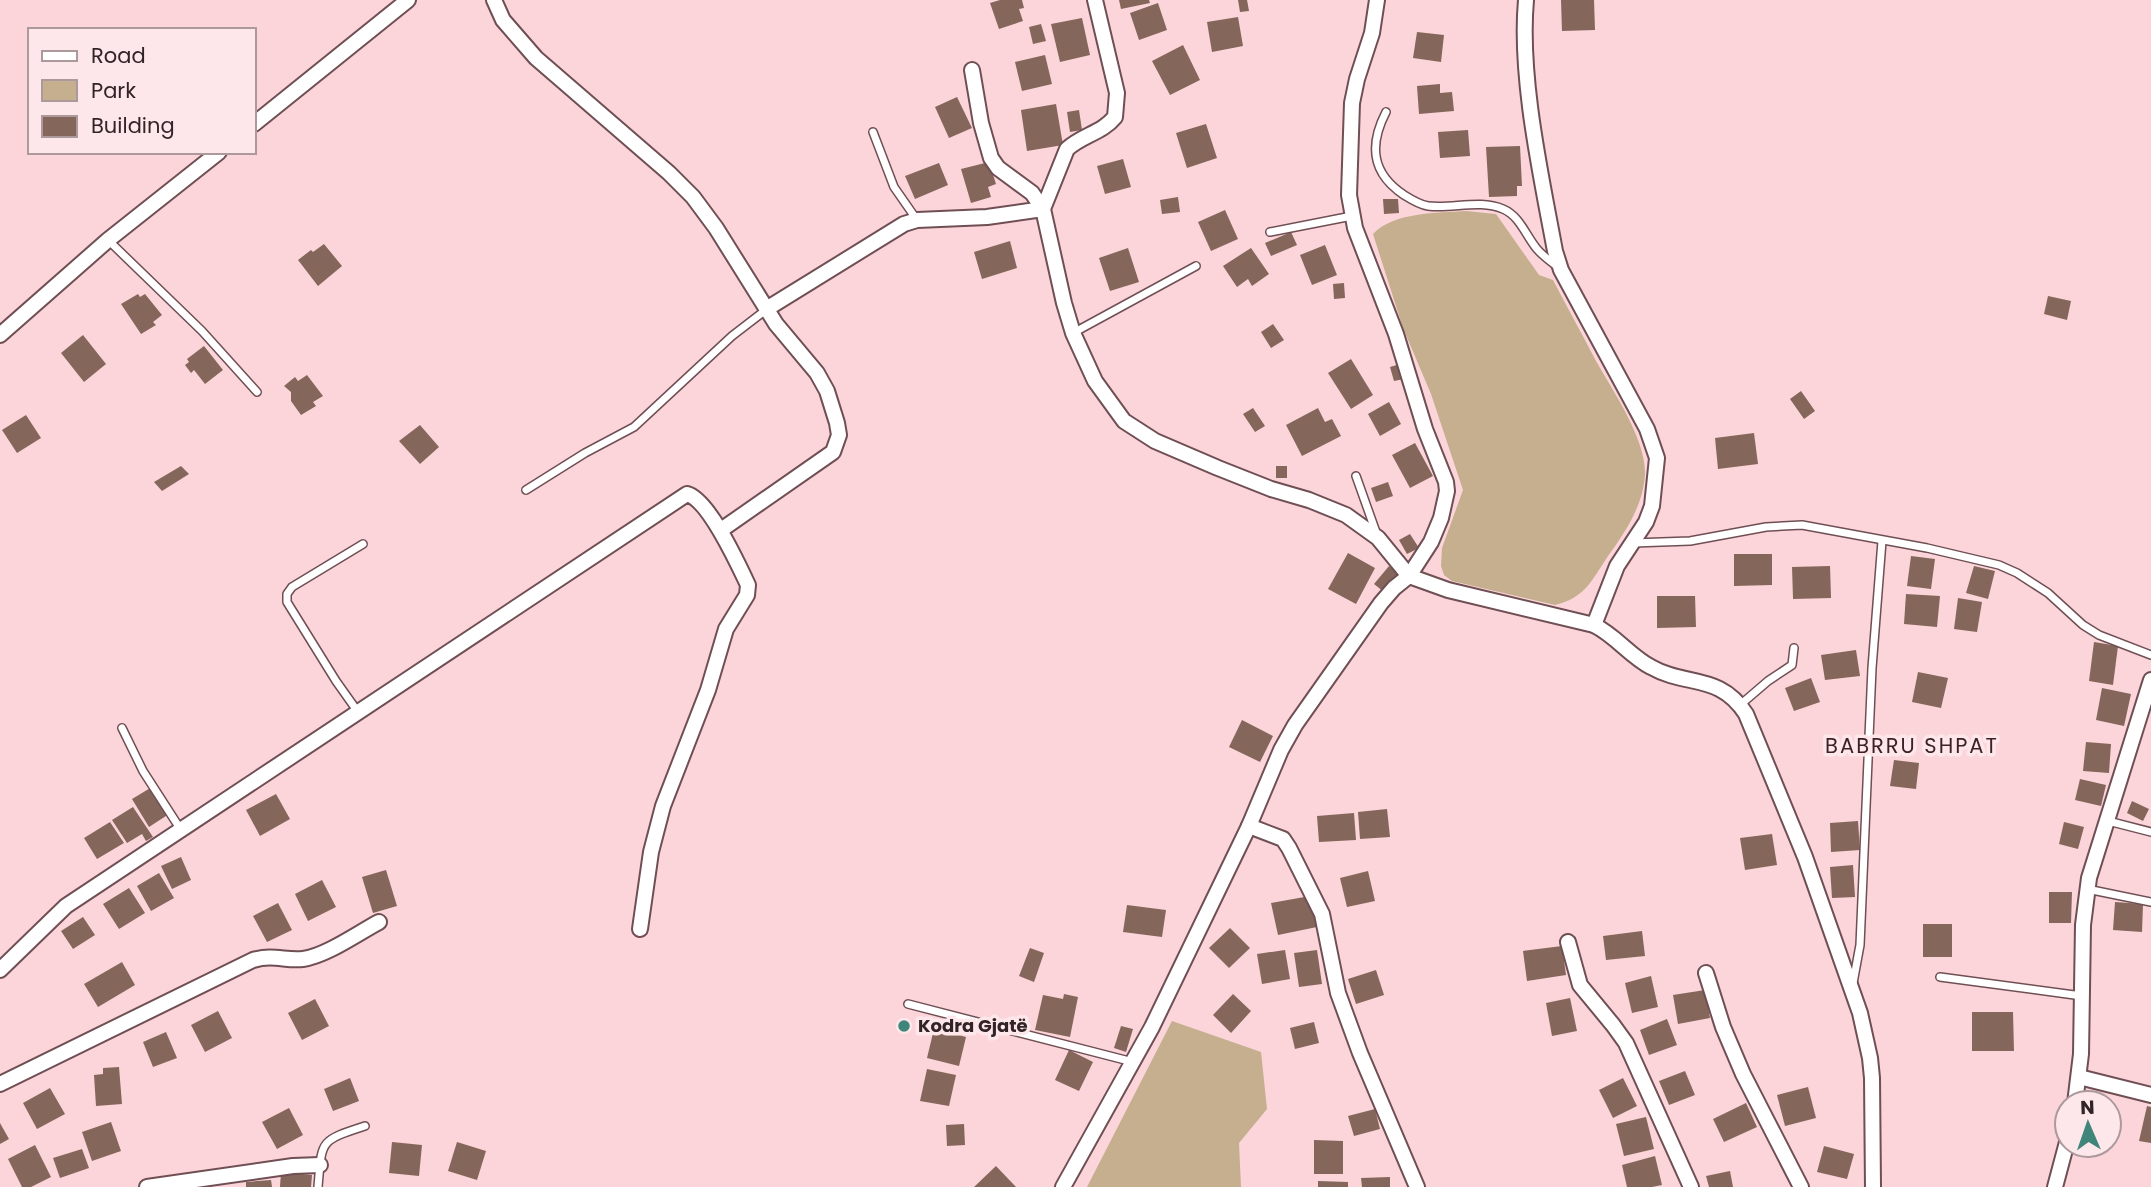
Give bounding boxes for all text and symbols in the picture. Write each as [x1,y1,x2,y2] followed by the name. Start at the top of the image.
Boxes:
[28,28,256,154] legend
[91,41,146,70] text: Road
[91,76,136,105] text: Park
[91,111,175,140] text: Building
[1825,731,1999,760] district label: BABRRU SHPAT
[918,1013,1028,1038] place label: Kodra Gjatë
[896,1018,912,1034] marker: Kodra Gjatë
[2053,1089,2123,1159] north arrow
[2080,1094,2095,1121] text: N

